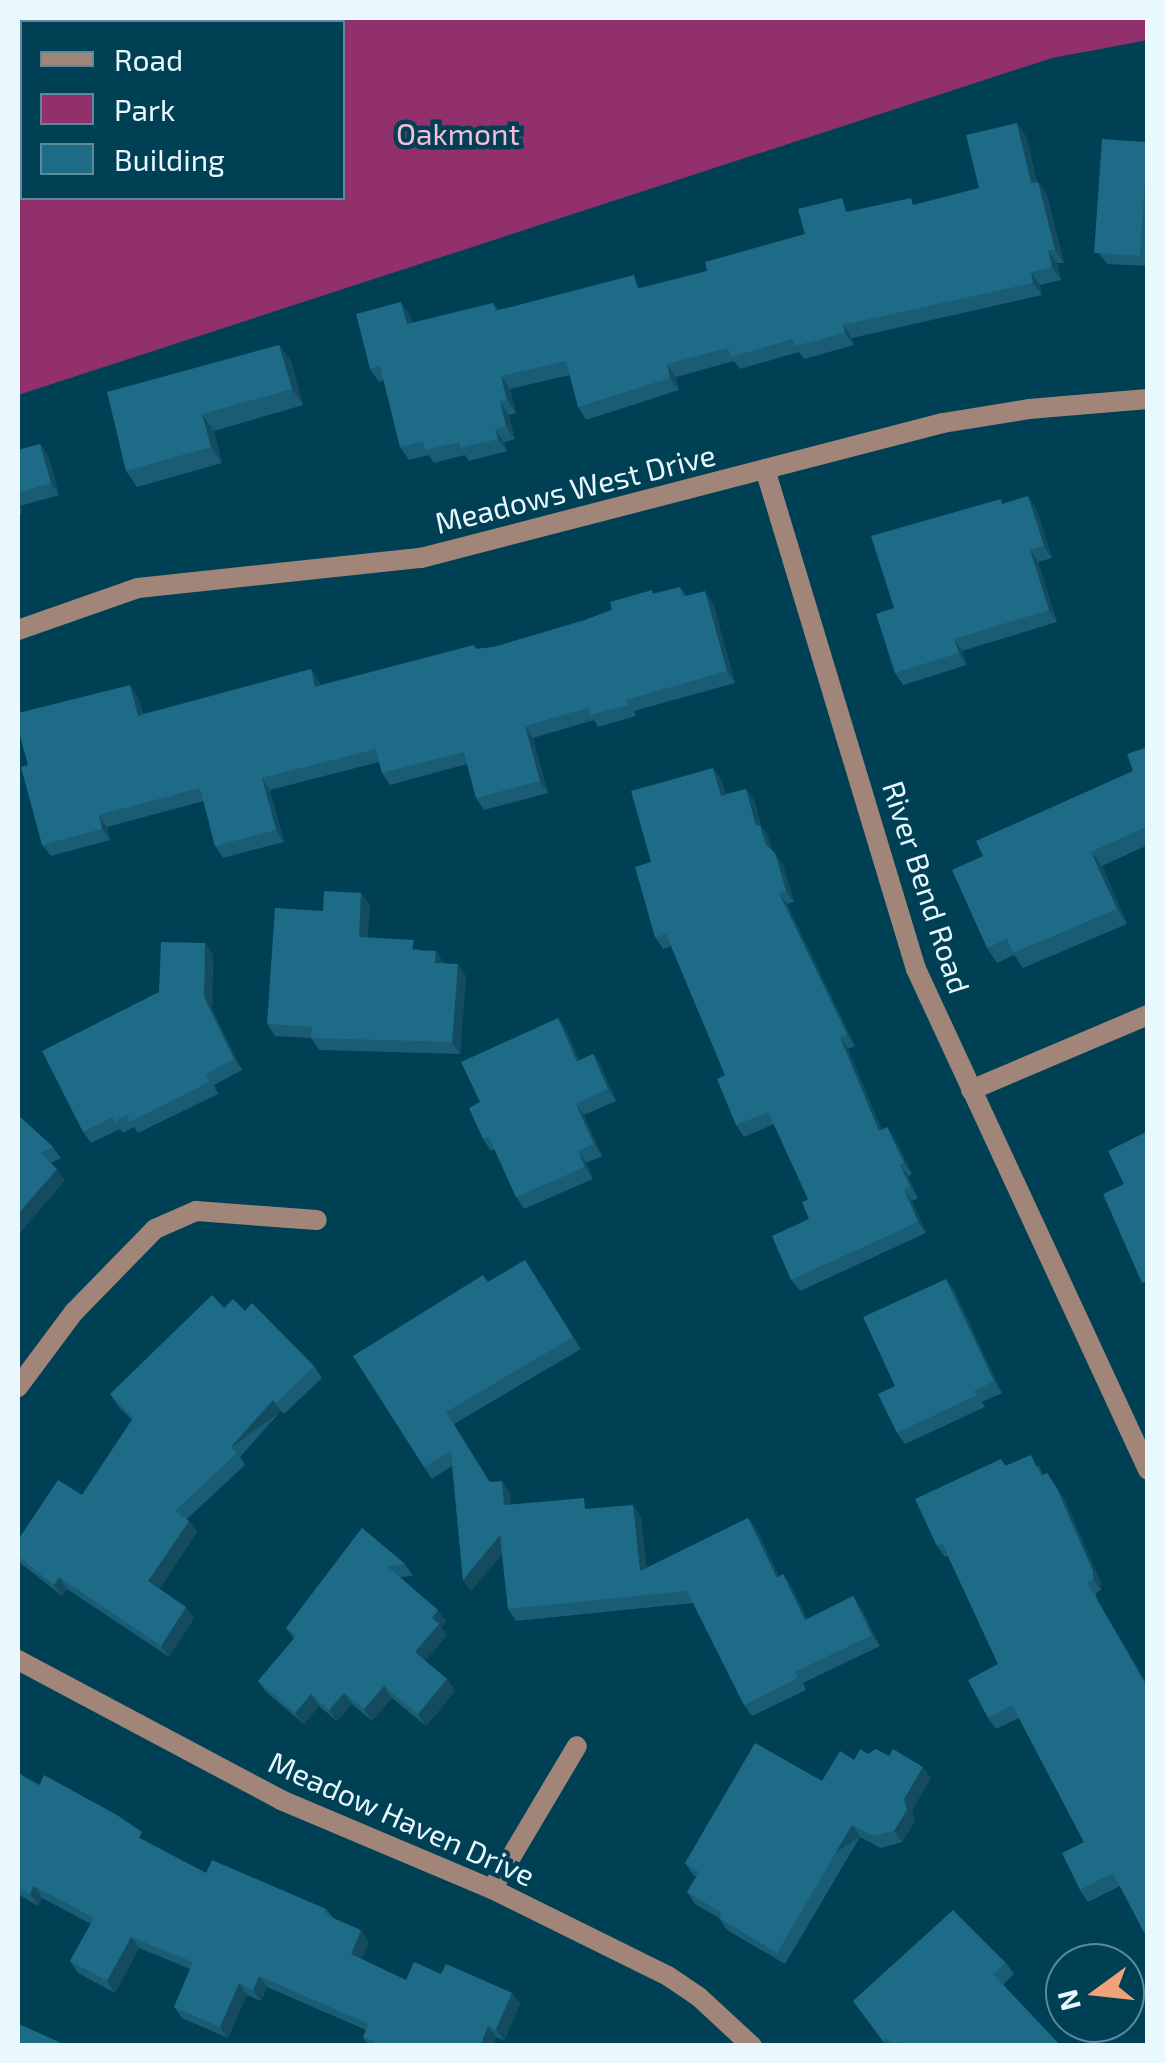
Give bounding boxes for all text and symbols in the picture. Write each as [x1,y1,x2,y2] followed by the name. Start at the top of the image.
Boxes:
[20,20,345,200] legend
[114,41,183,77] text: Road
[114,91,175,127] text: Park
[396,115,520,151] park label: Oakmont
[114,141,225,177] text: Building
[431,436,719,540] street label: Meadows West Drive
[876,776,978,998] street label: River Bend Road
[263,1743,541,1893] street label: Meadow Haven Drive
[1045,1943,1145,2043] north arrow
[1049,1986,1087,2014] text: N

